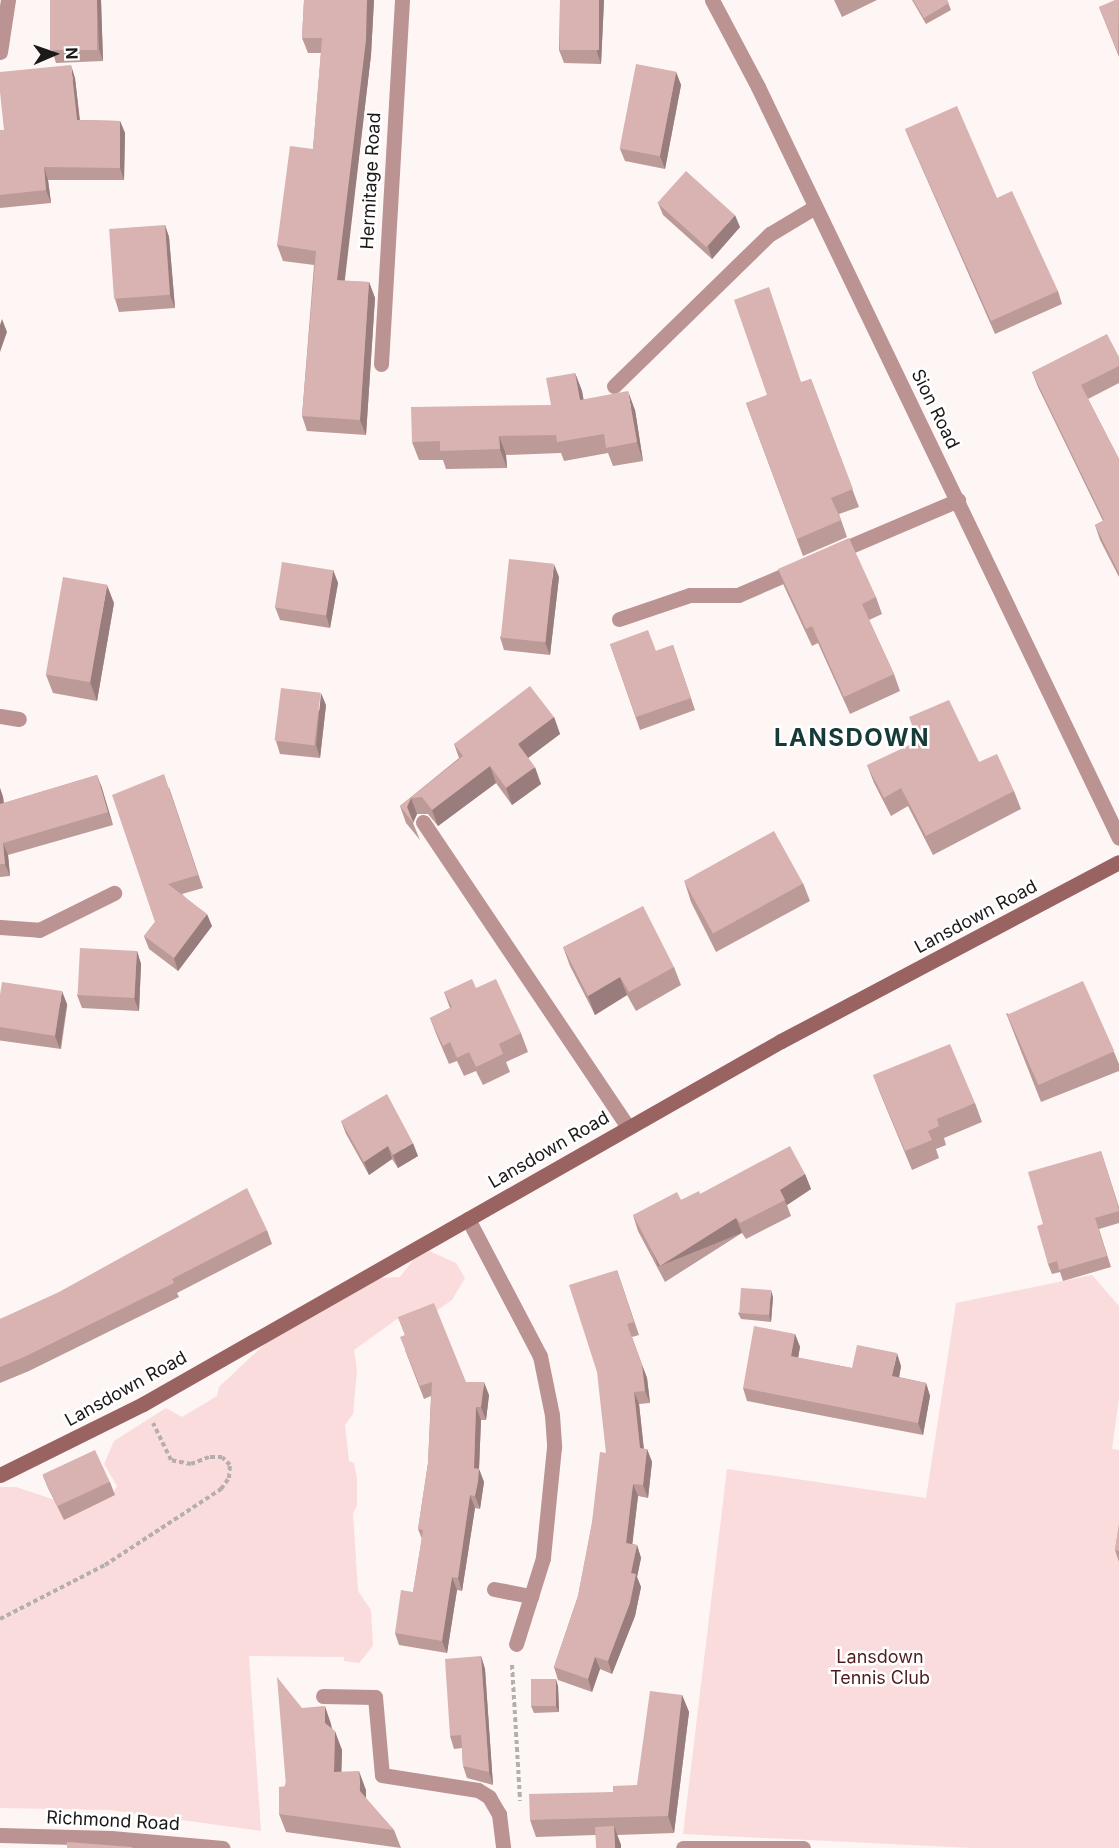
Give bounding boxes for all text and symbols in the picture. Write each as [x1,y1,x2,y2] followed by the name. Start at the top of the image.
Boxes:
[24,24,84,84] north arrow
[62,47,82,60] text: N
[357,112,385,250] street label: Hermitage Road
[906,366,964,452] street label: Sion Road
[774,724,930,752] district label: LANSDOWN
[911,876,1041,958] street label: Lansdown Road
[485,1107,613,1193] street label: Lansdown Road
[61,1347,191,1431] street label: Lansdown Road
[830,1647,930,1690] park label: Lansdown Tennis Club
[46,1807,180,1835] street label: Richmond Road

